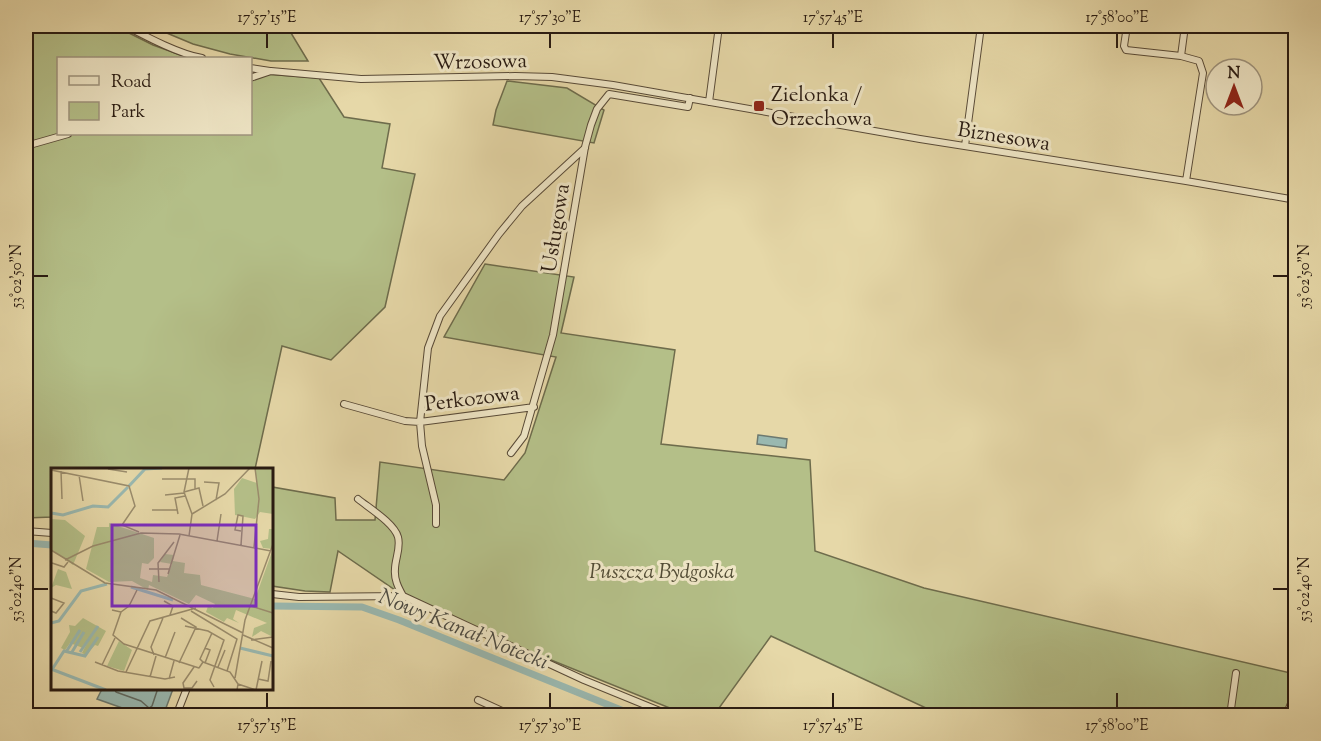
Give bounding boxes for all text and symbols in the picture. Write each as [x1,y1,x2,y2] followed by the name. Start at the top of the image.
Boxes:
[238,8,296,29] text: 17°57'15"E
[519,8,581,29] text: 17°57'30"E
[803,8,863,29] text: 17°57'45"E
[1085,8,1149,29] text: 17°58'00"E
[433,47,528,79] street label: Wrzosowa
[57,57,252,135] legend
[1204,57,1264,117] north arrow
[1228,63,1241,86] text: N
[111,70,151,96] text: Road
[771,81,873,135] place label: Zielonka / Orzechowa
[752,99,766,113] marker: Zielonka / Orzechowa
[111,100,146,126] text: Park
[955,116,1053,160] street label: Biznesowa
[535,181,579,275] street label: Usługowa
[7,244,28,309] text: 53°02'50"N
[1295,244,1316,309] text: 53°02'50"N
[423,379,522,421] street label: Perkozowa
[51,468,273,690] inset map
[7,556,28,622] text: 53°02'40"N
[1295,556,1316,622] text: 53°02'40"N
[589,558,735,588] park label: Puszcza Bydgoska
[373,582,553,679] water label: Nowy Kanał Notecki
[238,716,296,737] text: 17°57'15"E
[519,716,581,737] text: 17°57'30"E
[803,716,863,737] text: 17°57'45"E
[1085,716,1149,737] text: 17°58'00"E

